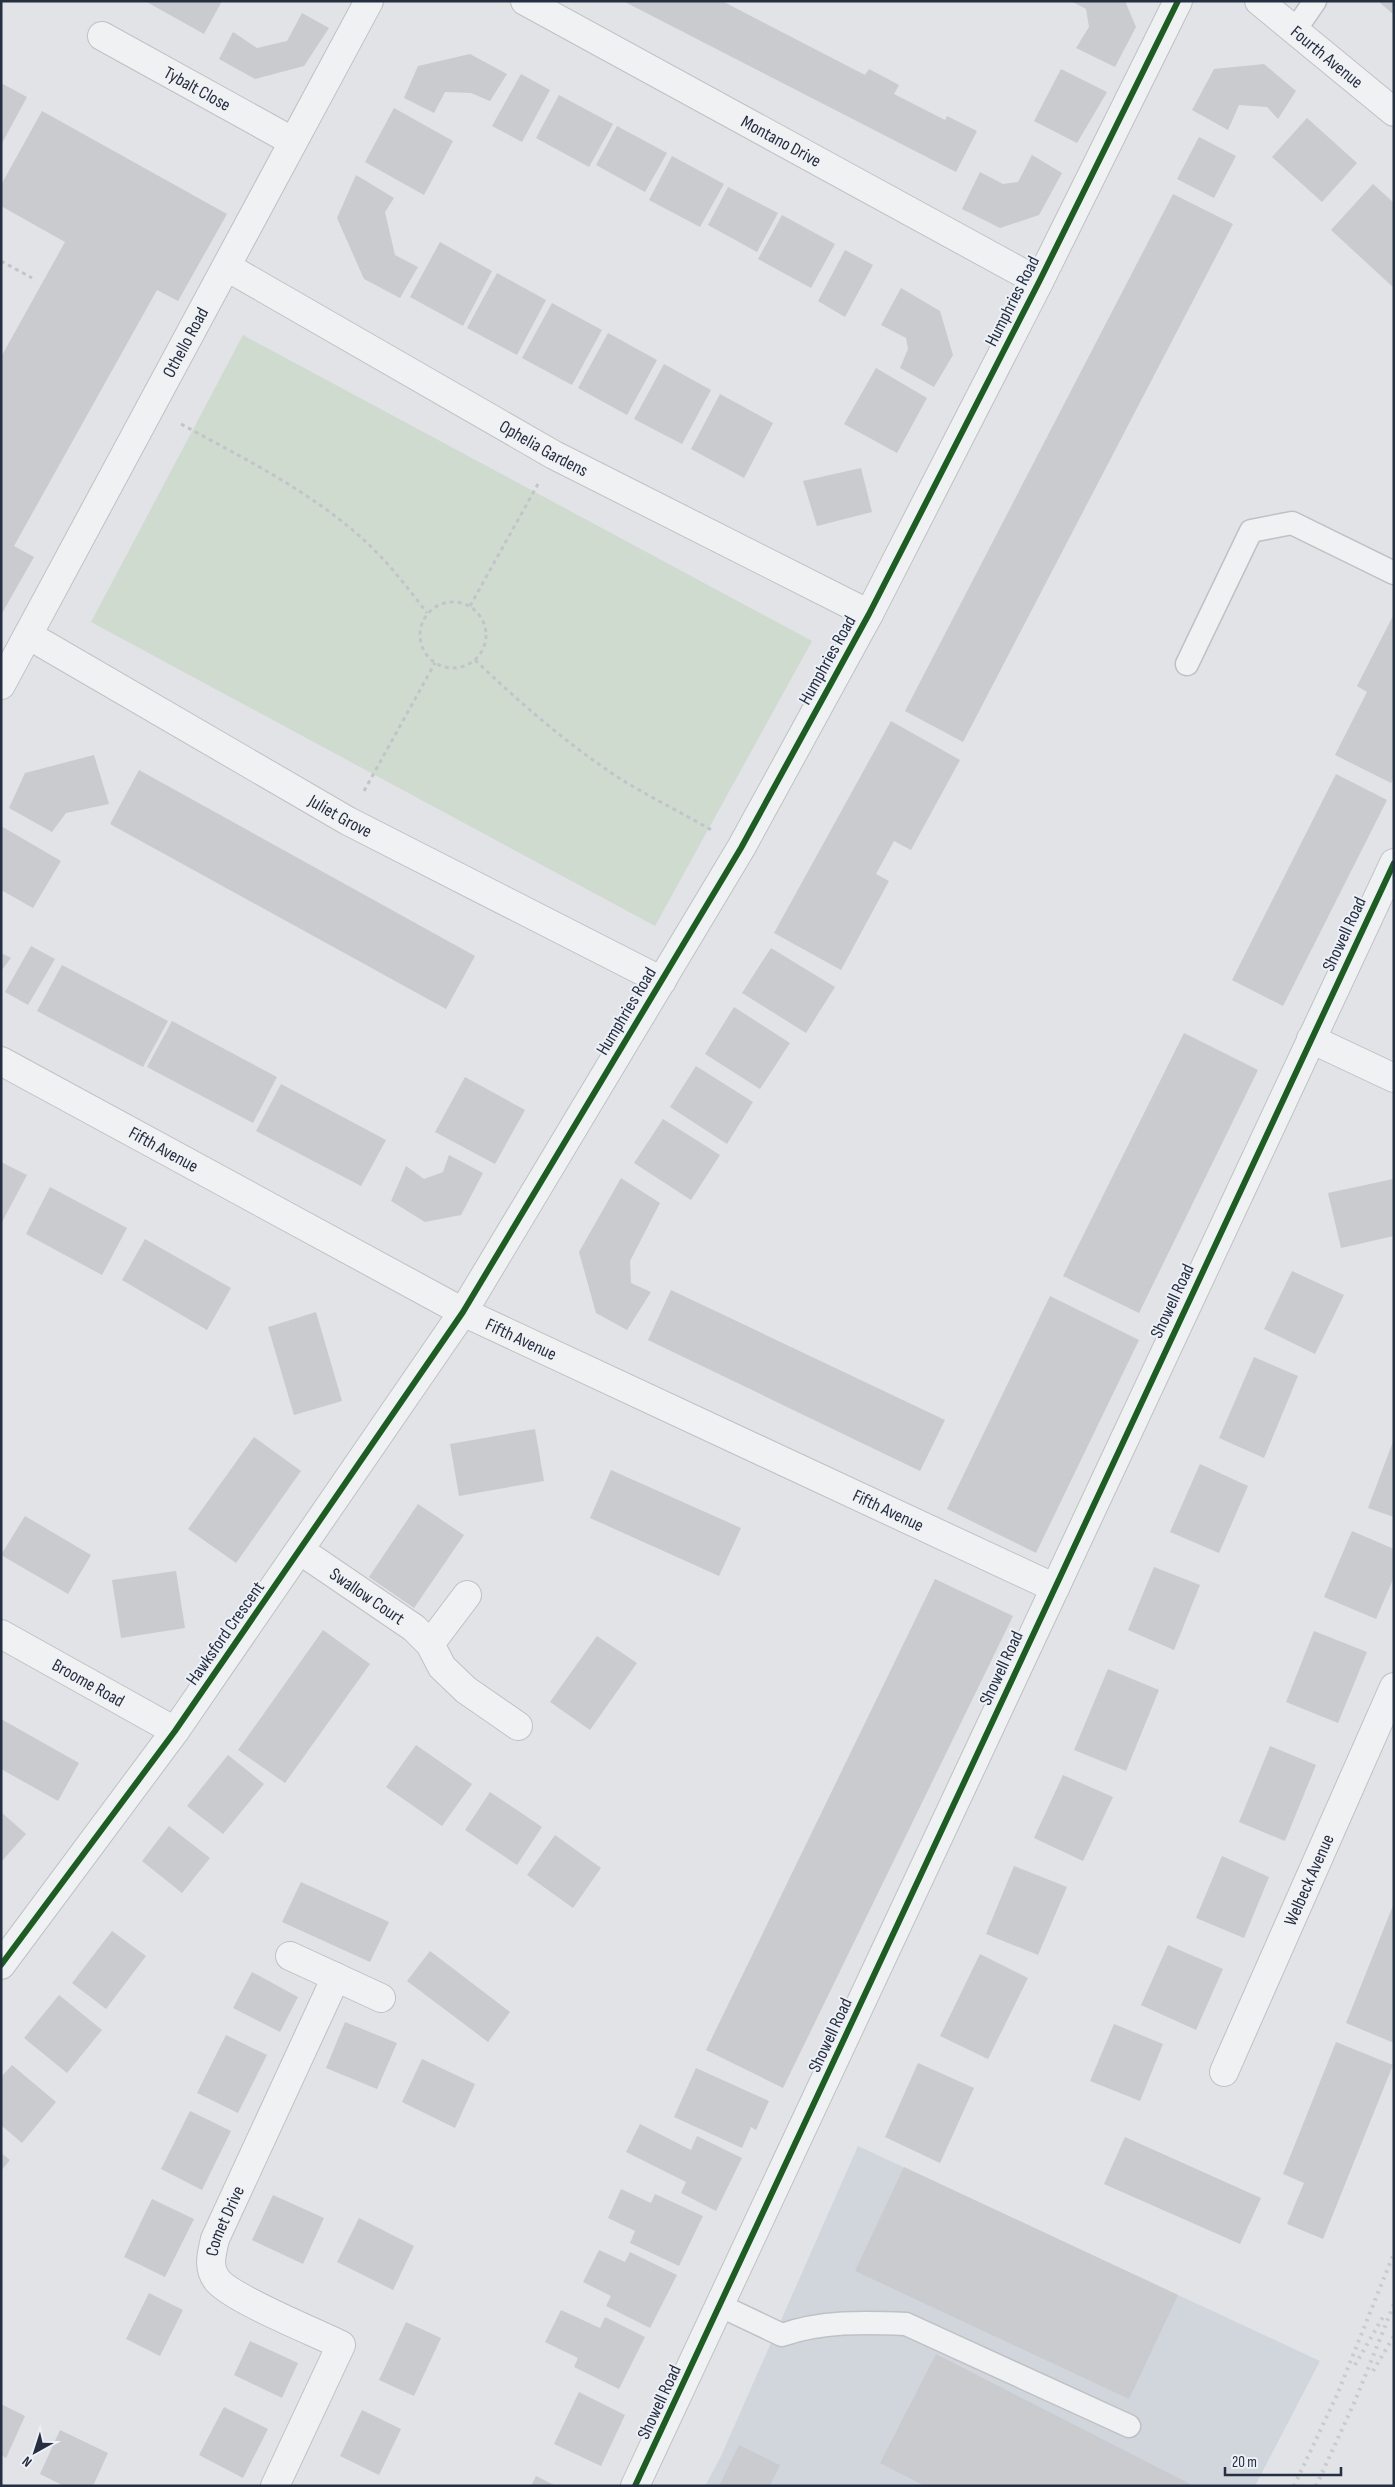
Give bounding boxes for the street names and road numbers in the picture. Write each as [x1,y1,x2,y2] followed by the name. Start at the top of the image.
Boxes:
[1286,21,1367,93] street label: Fourth Avenue
[160,62,234,116] street label: Tybalt Close
[737,111,825,172] street label: Montano Drive
[981,253,1044,350] street label: Humphries Road
[158,304,213,381] street label: Othello Road
[496,416,591,481] street label: Ophelia Gardens
[794,612,860,708] street label: Humphries Road
[304,790,375,842] street label: Juliet Grove
[1318,894,1371,975] street label: Showell Road
[592,964,661,1059] street label: Humphries Road
[125,1122,202,1177] street label: Fifth Avenue
[1146,1261,1199,1342] street label: Showell Road
[482,1314,560,1365] street label: Fifth Avenue
[849,1485,927,1536] street label: Fifth Avenue
[325,1564,409,1630] street label: Swallow Court
[182,1577,269,1689] street label: Hawksford Crescent
[975,1628,1028,1709] street label: Showell Road
[48,1655,128,1712] street label: Broome Road
[1280,1831,1339,1929] street label: Welbeck Avenue
[804,1995,857,2076] street label: Showell Road
[202,2183,249,2258] street label: Comet Drive
[633,2362,686,2443] street label: Showell Road

